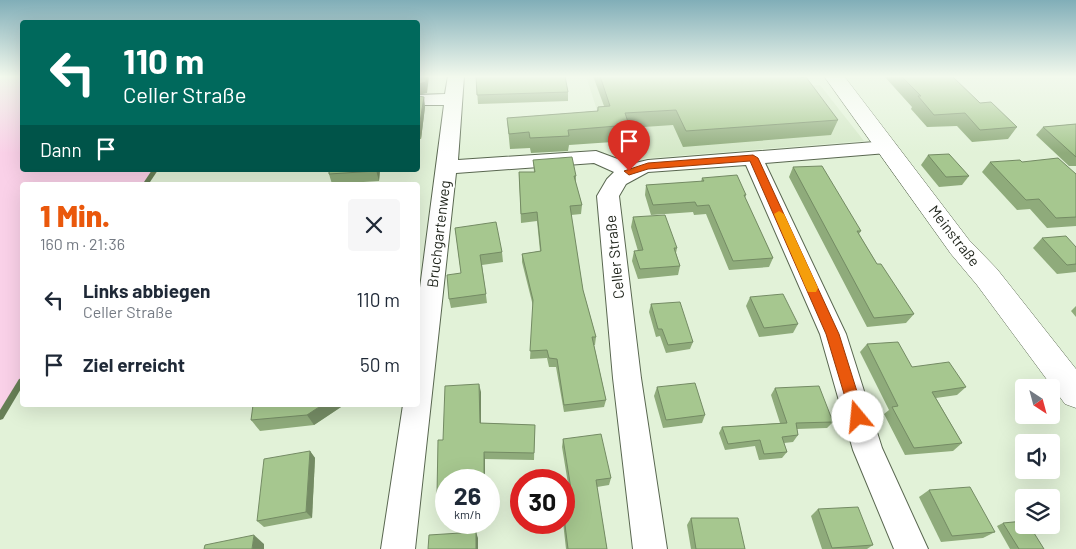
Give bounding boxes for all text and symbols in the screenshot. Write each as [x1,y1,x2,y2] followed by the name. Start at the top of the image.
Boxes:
[123,39,204,81] text: 110 m
[40,40,105,105] icon: left
[123,81,246,107] text: Celler Straße
[608,120,650,171] pin
[615,127,643,155] icon: arrive
[92,135,120,163] icon: arrive
[40,138,82,161] text: Dann
[422,179,454,289] street label: Bruchgartenweg
[40,197,110,233] text: 1 Min.
[348,199,400,251] button: close
[925,201,984,270] street label: Meinstraße
[601,214,627,300] street label: Celler Straße
[40,234,125,253] text: 160 m · 21:36
[83,279,210,302] text: Links abbiegen
[40,286,68,314] icon: left
[356,288,400,311] text: 110 m
[83,302,173,321] text: Celler Straße
[40,351,68,379] icon: arrive
[83,353,185,376] text: Ziel erreicht
[360,353,400,376] text: 50 m
[1015,379,1060,424] north arrow
[1015,379,1060,534] map controls
[831,390,883,442] position arrow
[1015,434,1060,479] button: sound
[510,469,575,534] speed limit sign: 30
[454,480,481,510] text: 26
[1015,489,1060,534] button: layers
[454,507,481,521] text: km/h

